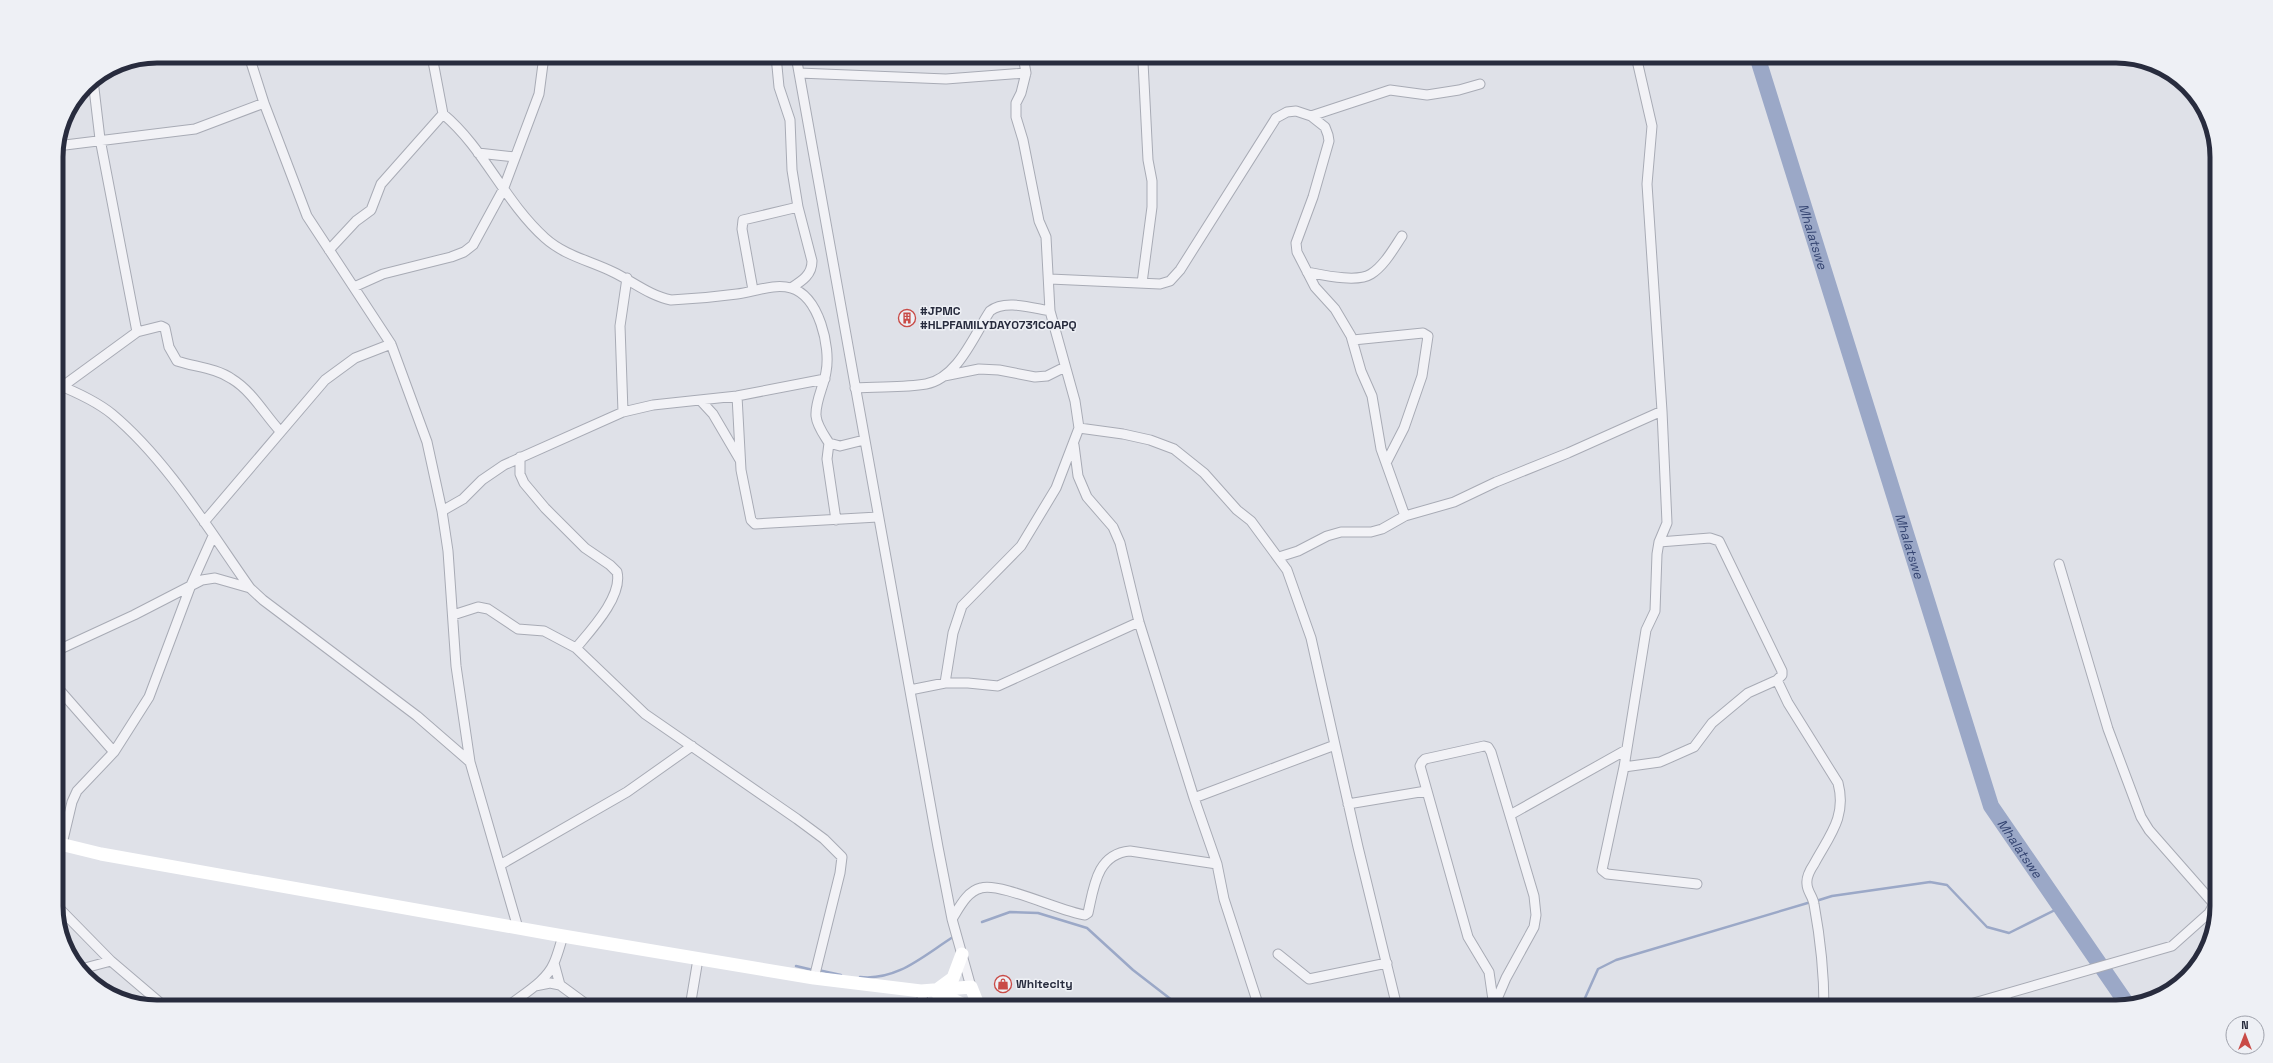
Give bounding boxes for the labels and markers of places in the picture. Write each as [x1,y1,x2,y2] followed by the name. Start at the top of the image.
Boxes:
[920,303,1077,333] place label: #JPMC #HLPFAMILYDAY0731COAPQ
[897,308,917,328] building icon: #JPMC #HLPFAMILYDAY0731COAPQ
[993,974,1013,994] shop icon: Whitecity
[1016,976,1073,992] place label: Whitecity

